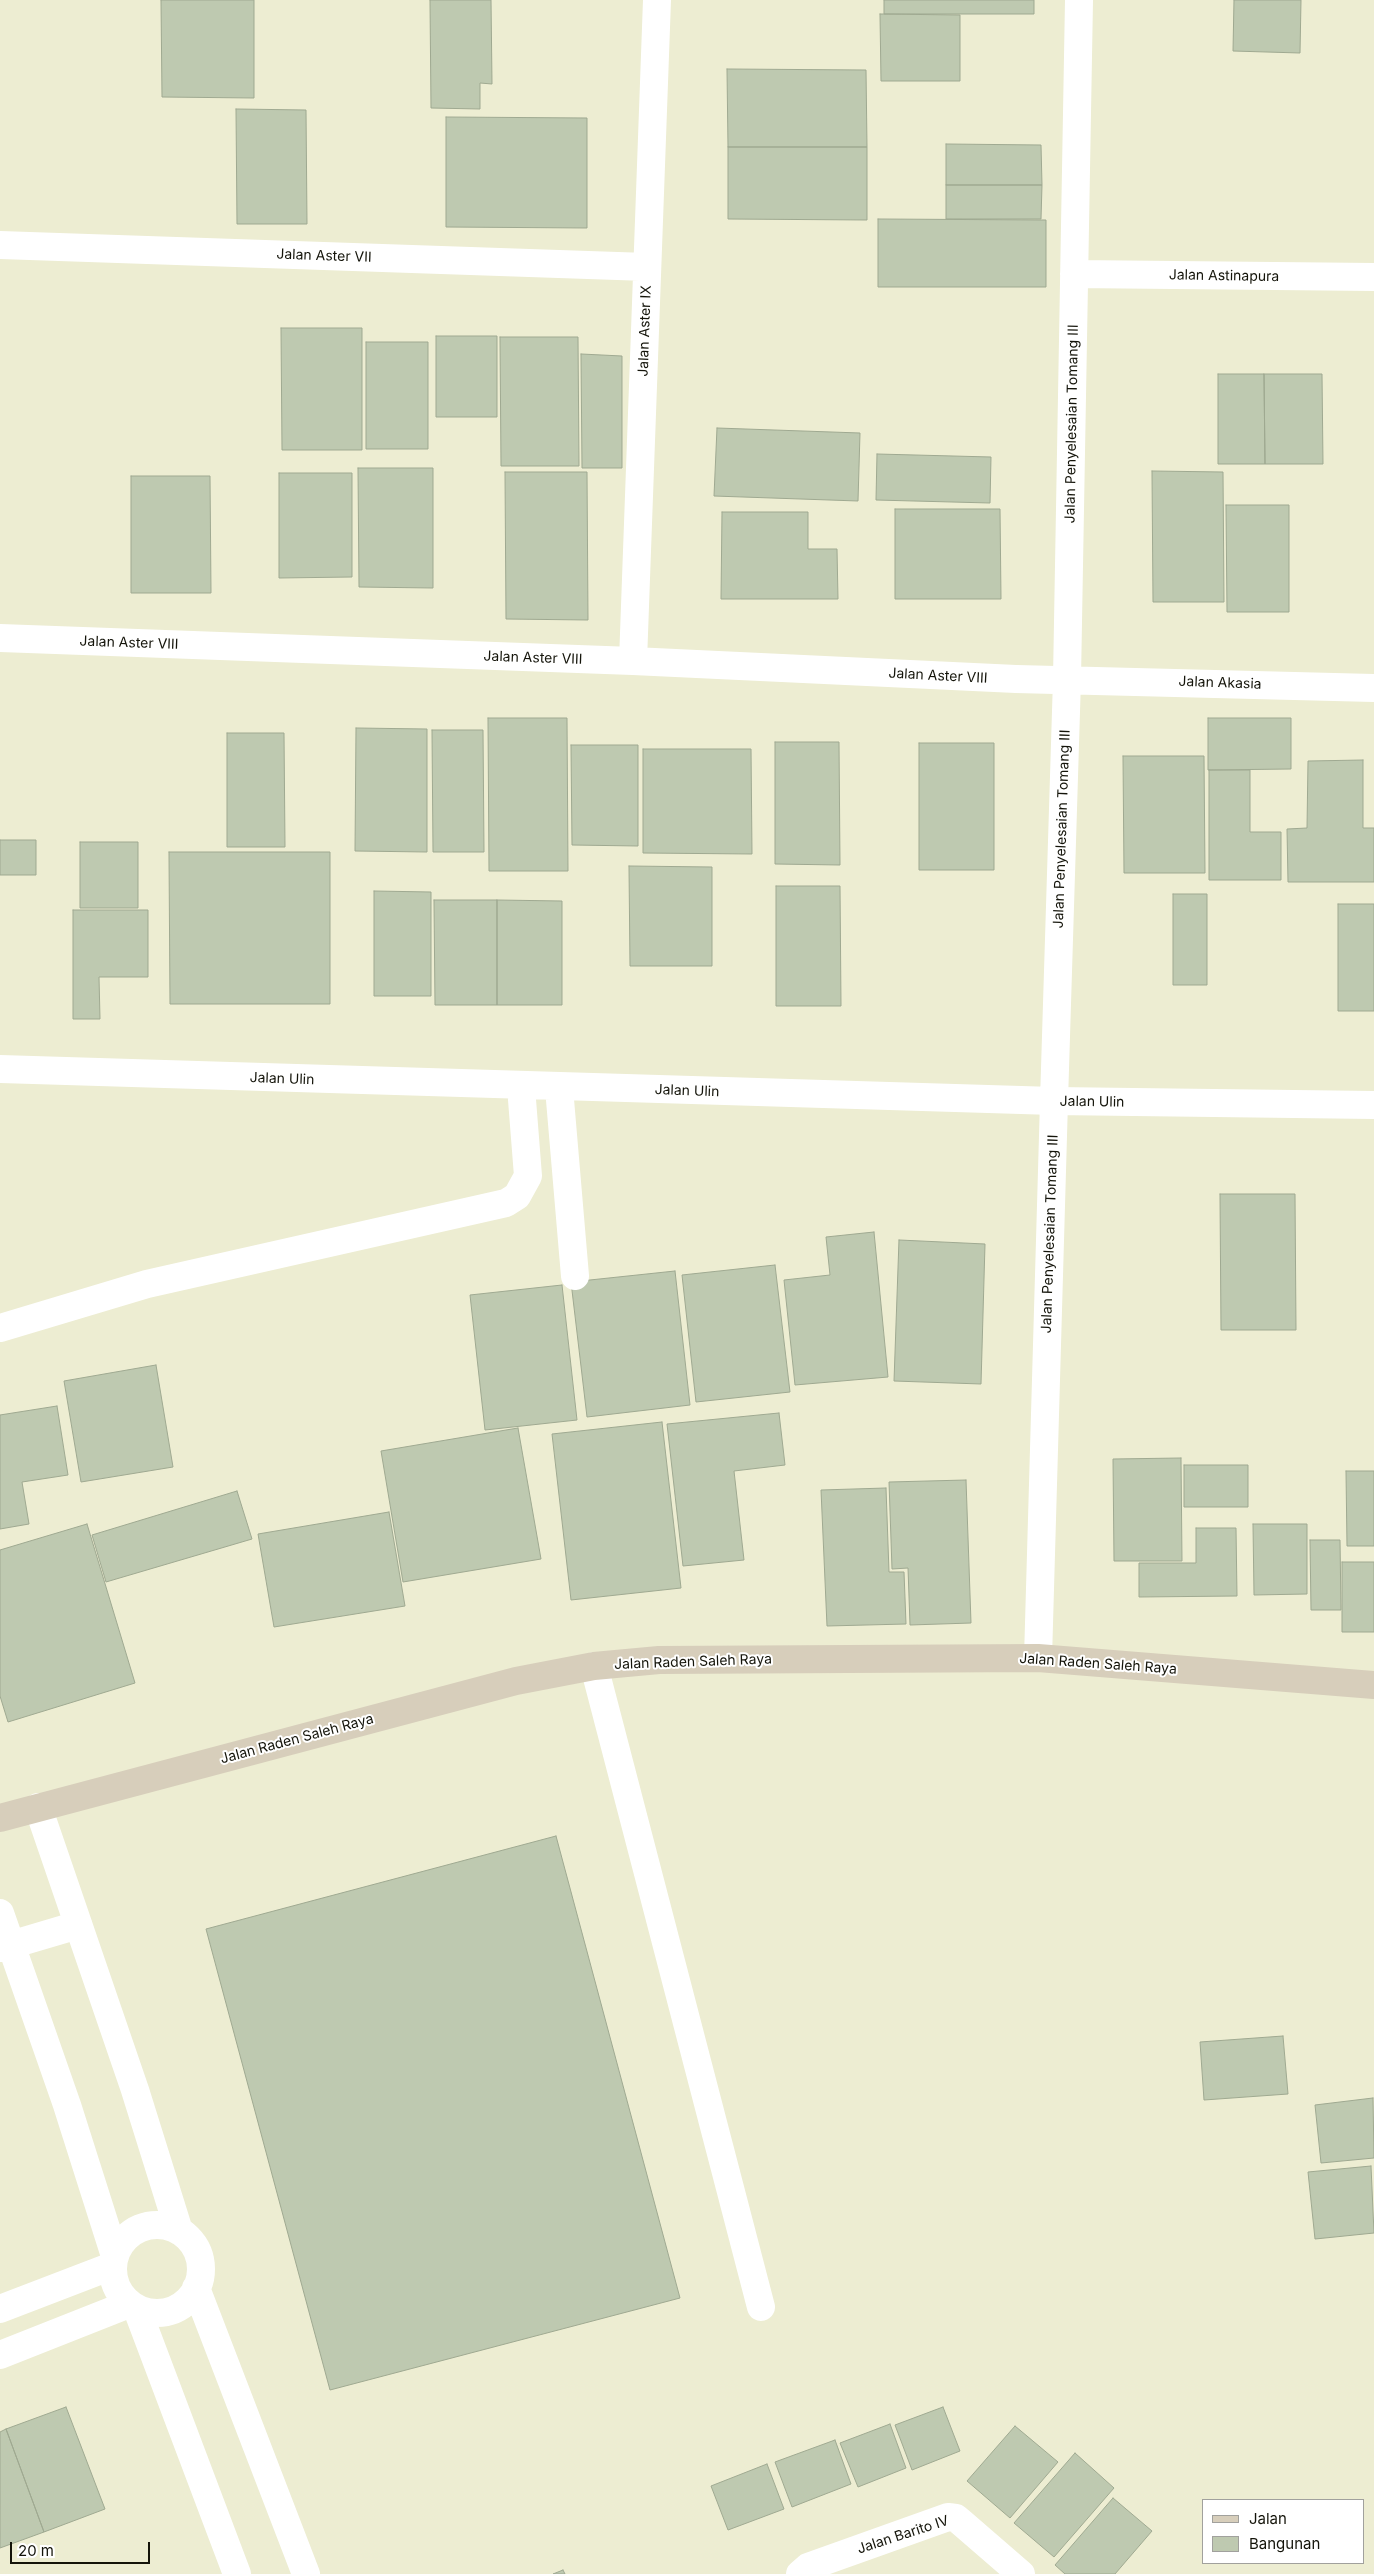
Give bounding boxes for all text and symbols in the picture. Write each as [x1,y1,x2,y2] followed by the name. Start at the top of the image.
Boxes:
[276,246,372,266] street label: Jalan Aster VII
[1169,267,1279,285] street label: Jalan Astinapura
[635,285,655,377] street label: Jalan Aster IX
[1062,324,1082,524] street label: Jalan Penyelesaian Tomang III
[79,633,179,653] street label: Jalan Aster VIII
[483,648,583,668] street label: Jalan Aster VIII
[888,665,988,687] street label: Jalan Aster VIII
[1178,673,1262,693] street label: Jalan Akasia
[1050,729,1074,929] street label: Jalan Penyelesaian Tomang III
[249,1069,315,1089] street label: Jalan Ulin
[654,1081,720,1101] street label: Jalan Ulin
[1059,1093,1125,1111] street label: Jalan Ulin
[1038,1134,1062,1334] street label: Jalan Penyelesaian Tomang III
[1019,1650,1177,1678] street label: Jalan Raden Saleh Raya
[614,1651,772,1673] street label: Jalan Raden Saleh Raya
[219,1710,375,1768] street label: Jalan Raden Saleh Raya
[1202,2499,1364,2564] legend
[1249,2509,1287,2528] text: Jalan
[855,2512,951,2558] street label: Jalan Barito IV
[12,2532,152,2564] scale bar
[1249,2534,1320,2553] text: Bangunan
[18,2541,54,2560] text: 20 m

